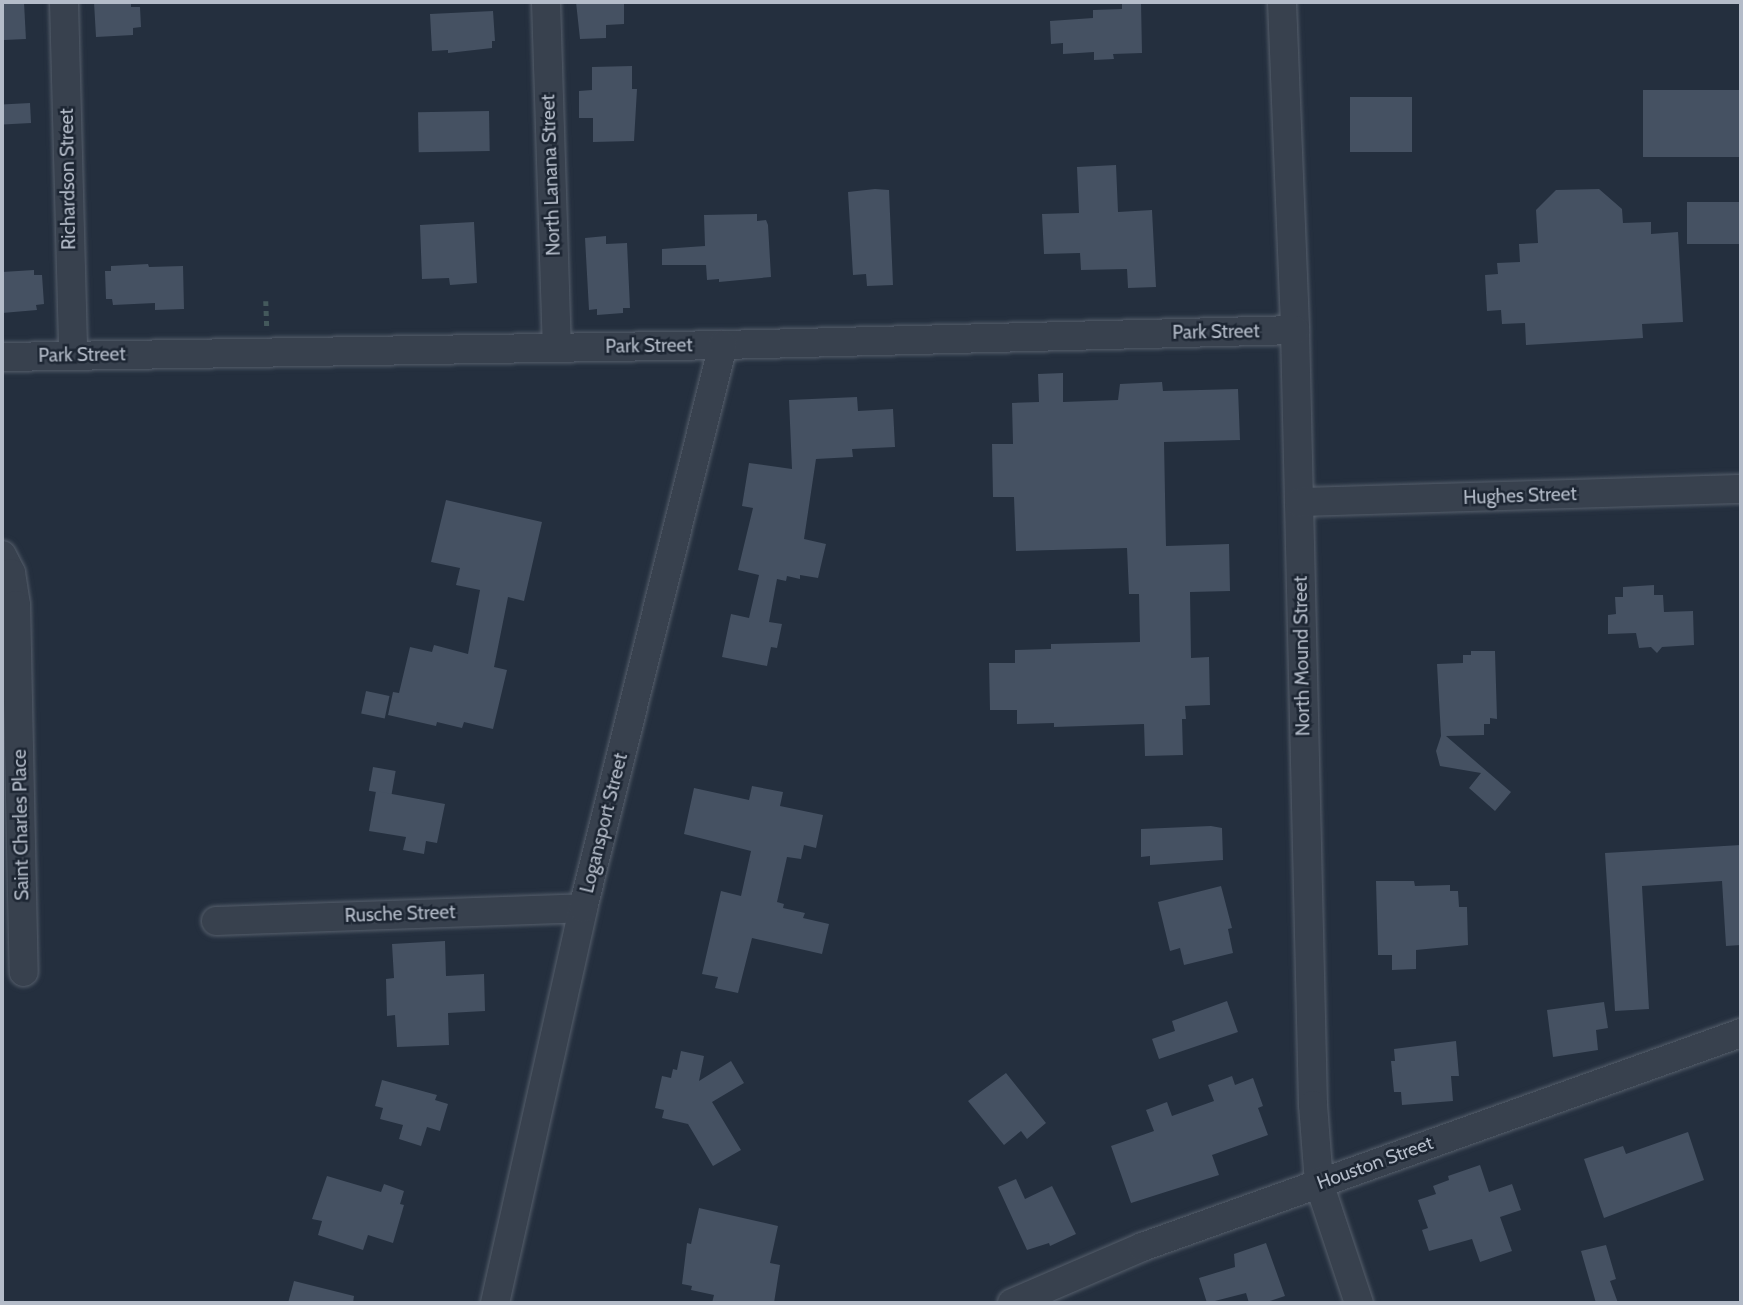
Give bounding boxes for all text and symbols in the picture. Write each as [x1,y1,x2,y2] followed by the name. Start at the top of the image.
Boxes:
[537,94,565,256] street label: North Lanana Street
[55,108,81,250] street label: Richardson Street
[1172,320,1260,344] street label: Park Street
[605,334,693,358] street label: Park Street
[38,343,126,367] street label: Park Street
[1463,483,1577,509] street label: Hughes Street
[1289,576,1315,736] street label: North Mound Street
[8,749,34,901] street label: Saint Charles Place
[576,751,632,895] street label: Logansport Street
[344,901,456,927] street label: Rusche Street
[1314,1131,1436,1195] street label: Houston Street

